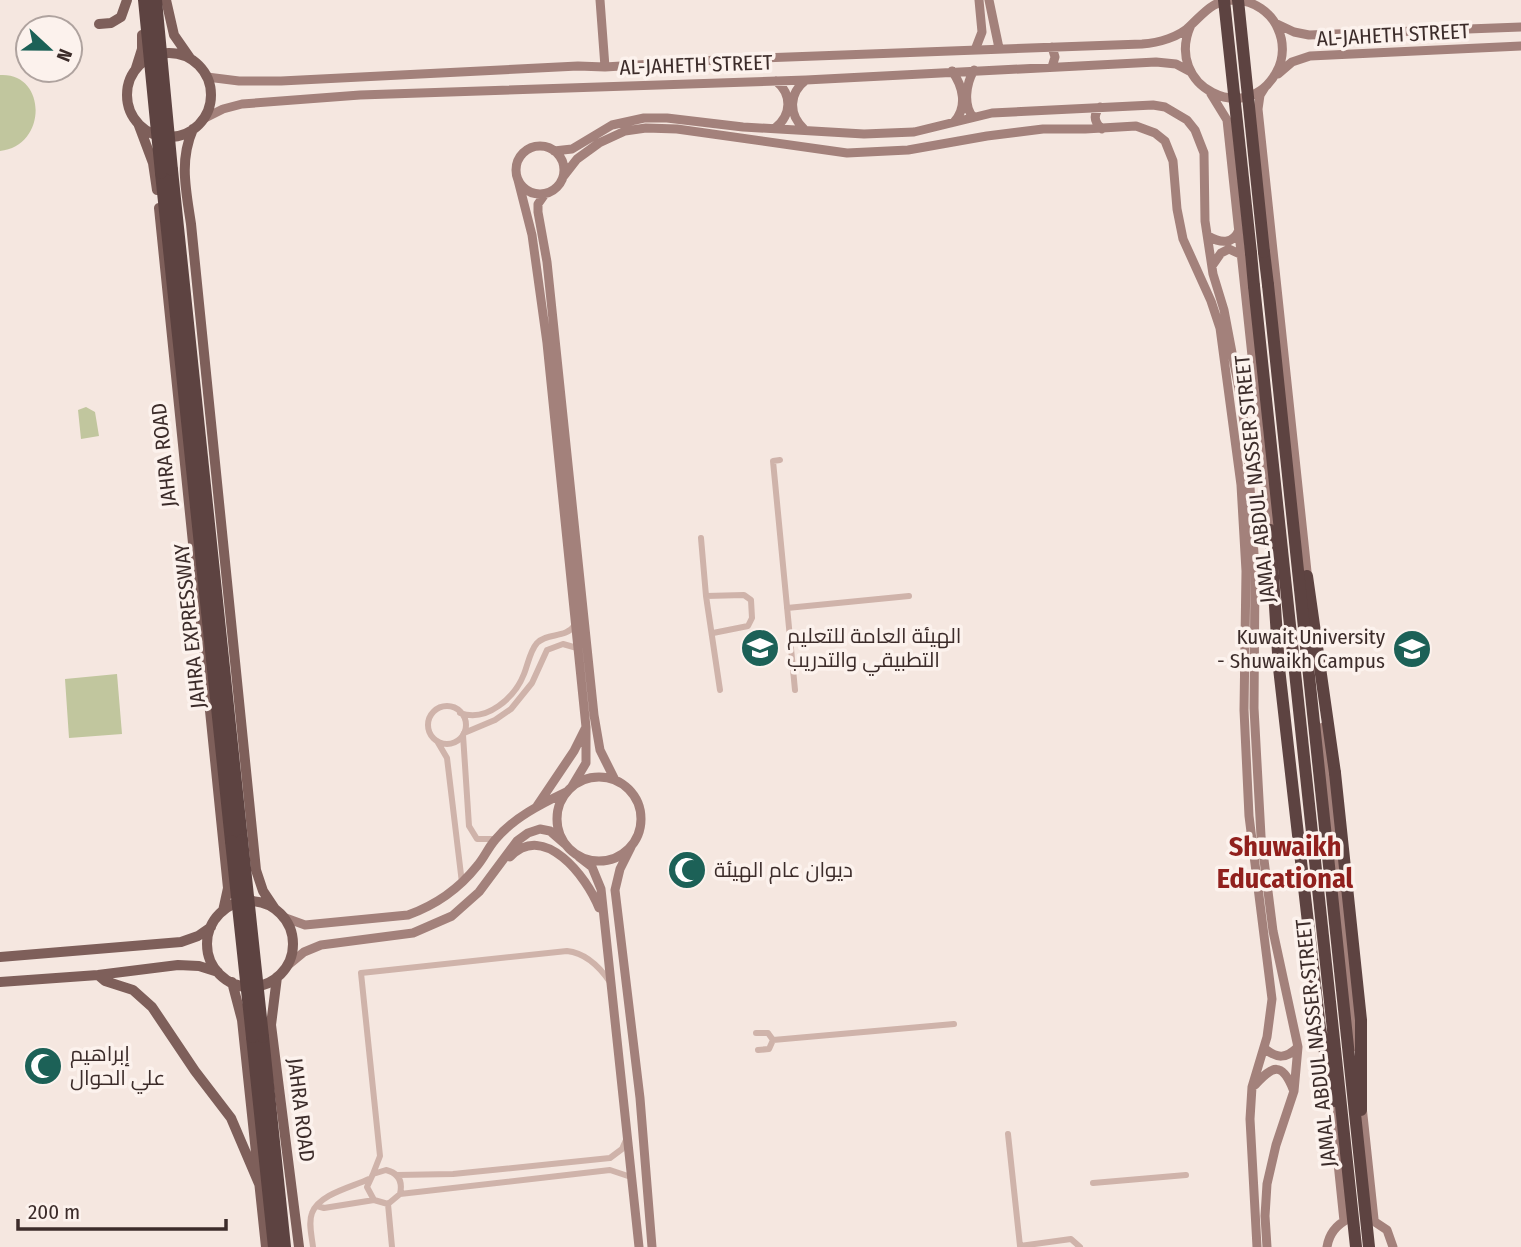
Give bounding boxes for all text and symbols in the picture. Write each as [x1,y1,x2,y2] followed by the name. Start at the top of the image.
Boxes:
[14,14,84,84] north arrow
[1316,18,1470,52] street label: AL-JAHETH STREET
[52,46,77,65] text: N
[619,49,773,81] street label: AL-JAHETH STREET
[1229,353,1281,604] street label: JAMAL ABDUL NASSER STREET
[146,402,182,508] street label: JAHRA ROAD
[168,542,212,710] street label: JAHRA EXPRESSWAY
[787,623,961,676] place label: الهيئة العامة للتعليم التطبيقي والتدريب
[1217,624,1386,674] place label: Kuwait University - Shuwaikh Campus
[739,627,781,669] school or university icon: الهيئة العامة للتعليم التطبيقي والتدريب
[1391,628,1433,670] school or university icon: Kuwait University - Shuwaikh Campus
[1217,830,1354,895] district label: Shuwaikh Educational
[666,849,708,891] mosque icon: ديوان عام الهيئة
[714,857,853,884] place label: ديوان عام الهيئة
[1290,917,1342,1168] street label: JAMAL ABDUL NASSER STREET
[70,1041,165,1094] place label: إبراهيم علي الحوال
[22,1045,64,1087] mosque icon: إبراهيم علي الحوال
[282,1057,320,1163] street label: JAHRA ROAD
[18,1188,226,1232] scale bar
[28,1199,80,1225] text: 200 m

